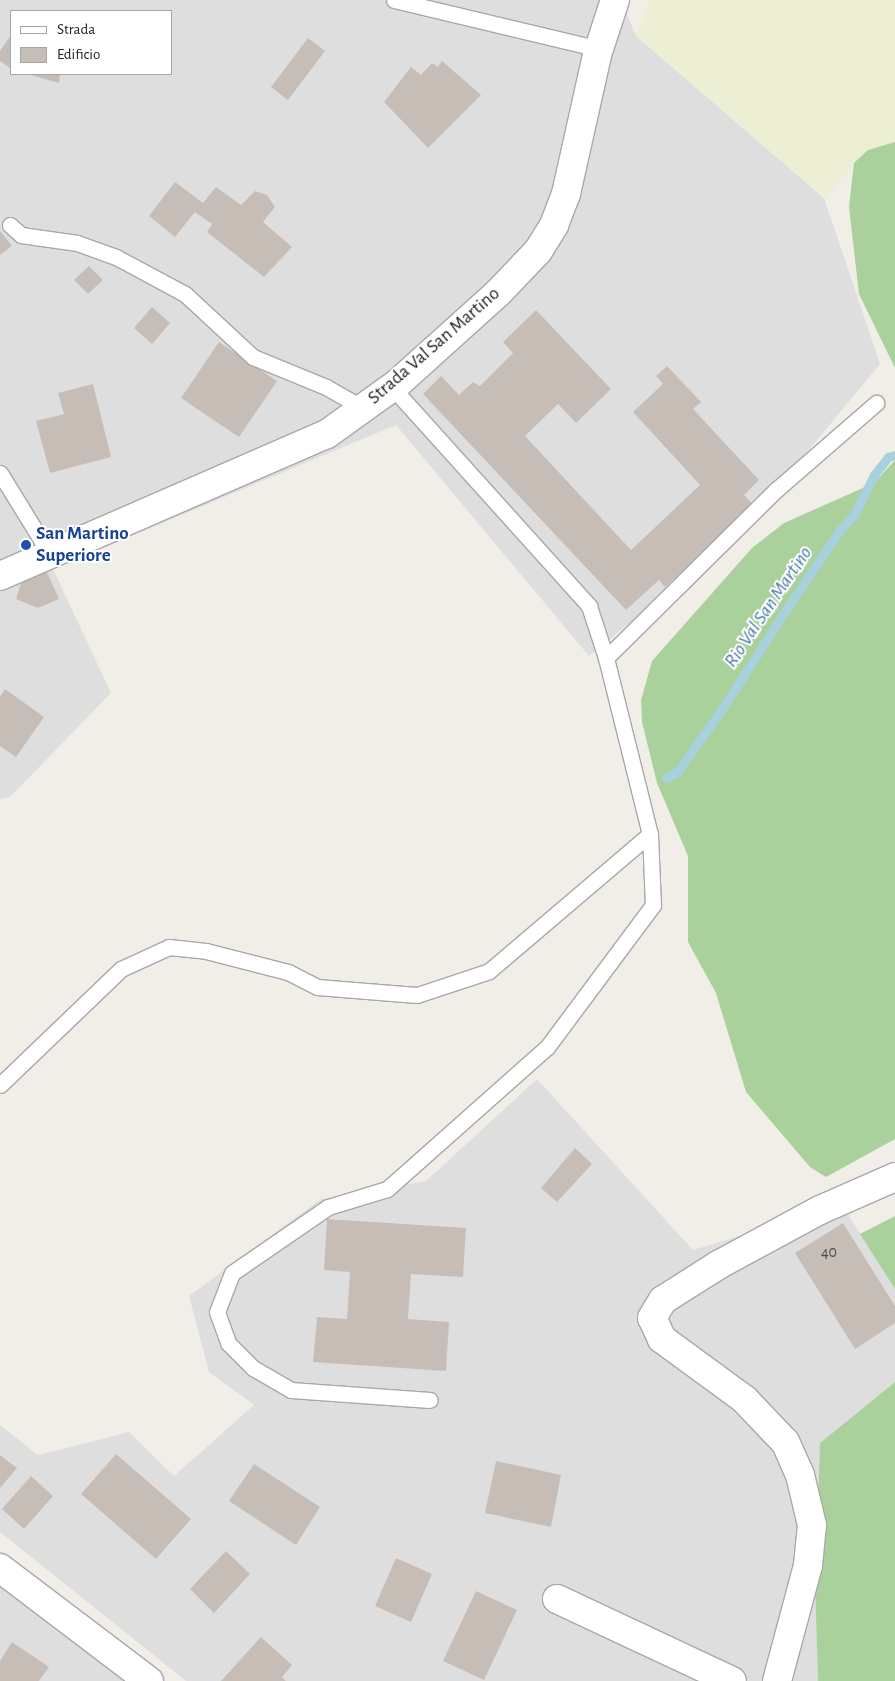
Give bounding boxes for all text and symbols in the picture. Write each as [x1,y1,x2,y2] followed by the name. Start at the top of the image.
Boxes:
[10,10,172,75] legend
[57,22,95,37] text: Strada
[57,47,100,62] text: Edificio
[363,283,505,409] street label: Strada Val San Martino
[36,523,129,567] place label: San Martino Superiore
[20,539,32,551] marker: San Martino Superiore
[719,542,817,672] water label: Rio Val San Martino
[821,1242,837,1262] house number: 40

